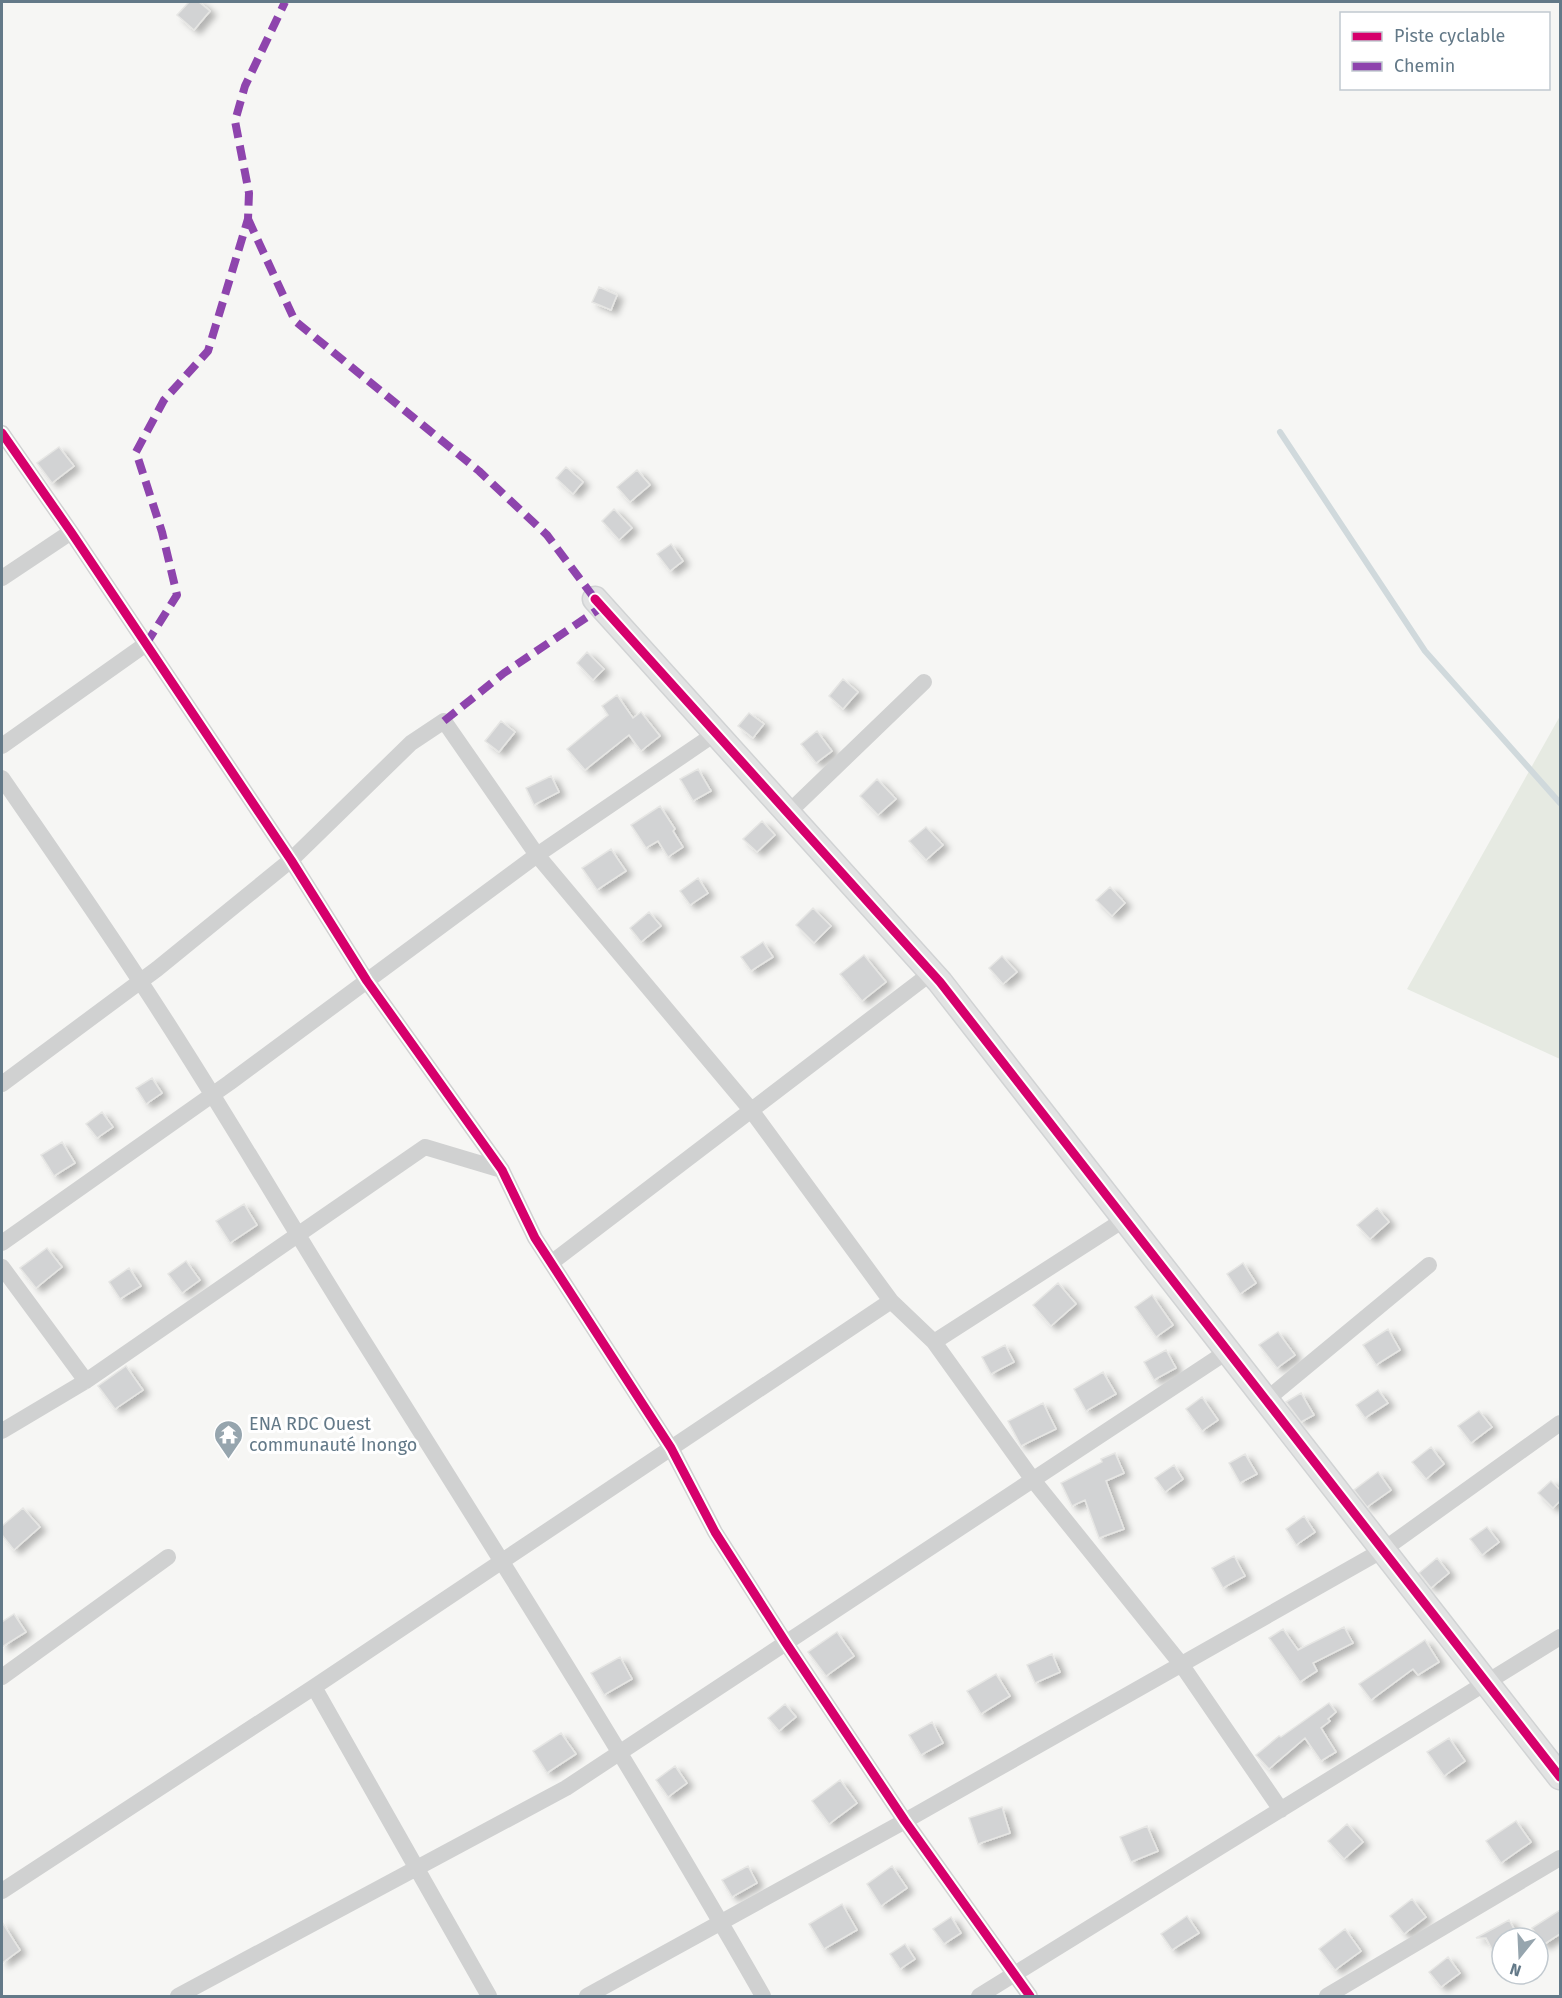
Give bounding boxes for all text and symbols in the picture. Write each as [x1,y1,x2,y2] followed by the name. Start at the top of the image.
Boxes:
[1340,12,1550,90] legend
[1394,25,1505,47] text: Piste cyclable
[1394,55,1455,77] text: Chemin
[249,1413,417,1456] place label: ENA RDC Ouest communauté Inongo
[212,1418,244,1460] temple icon: ENA RDC Ouest communauté Inongo
[1490,1926,1550,1986] north arrow
[1508,1959,1523,1980] text: N

